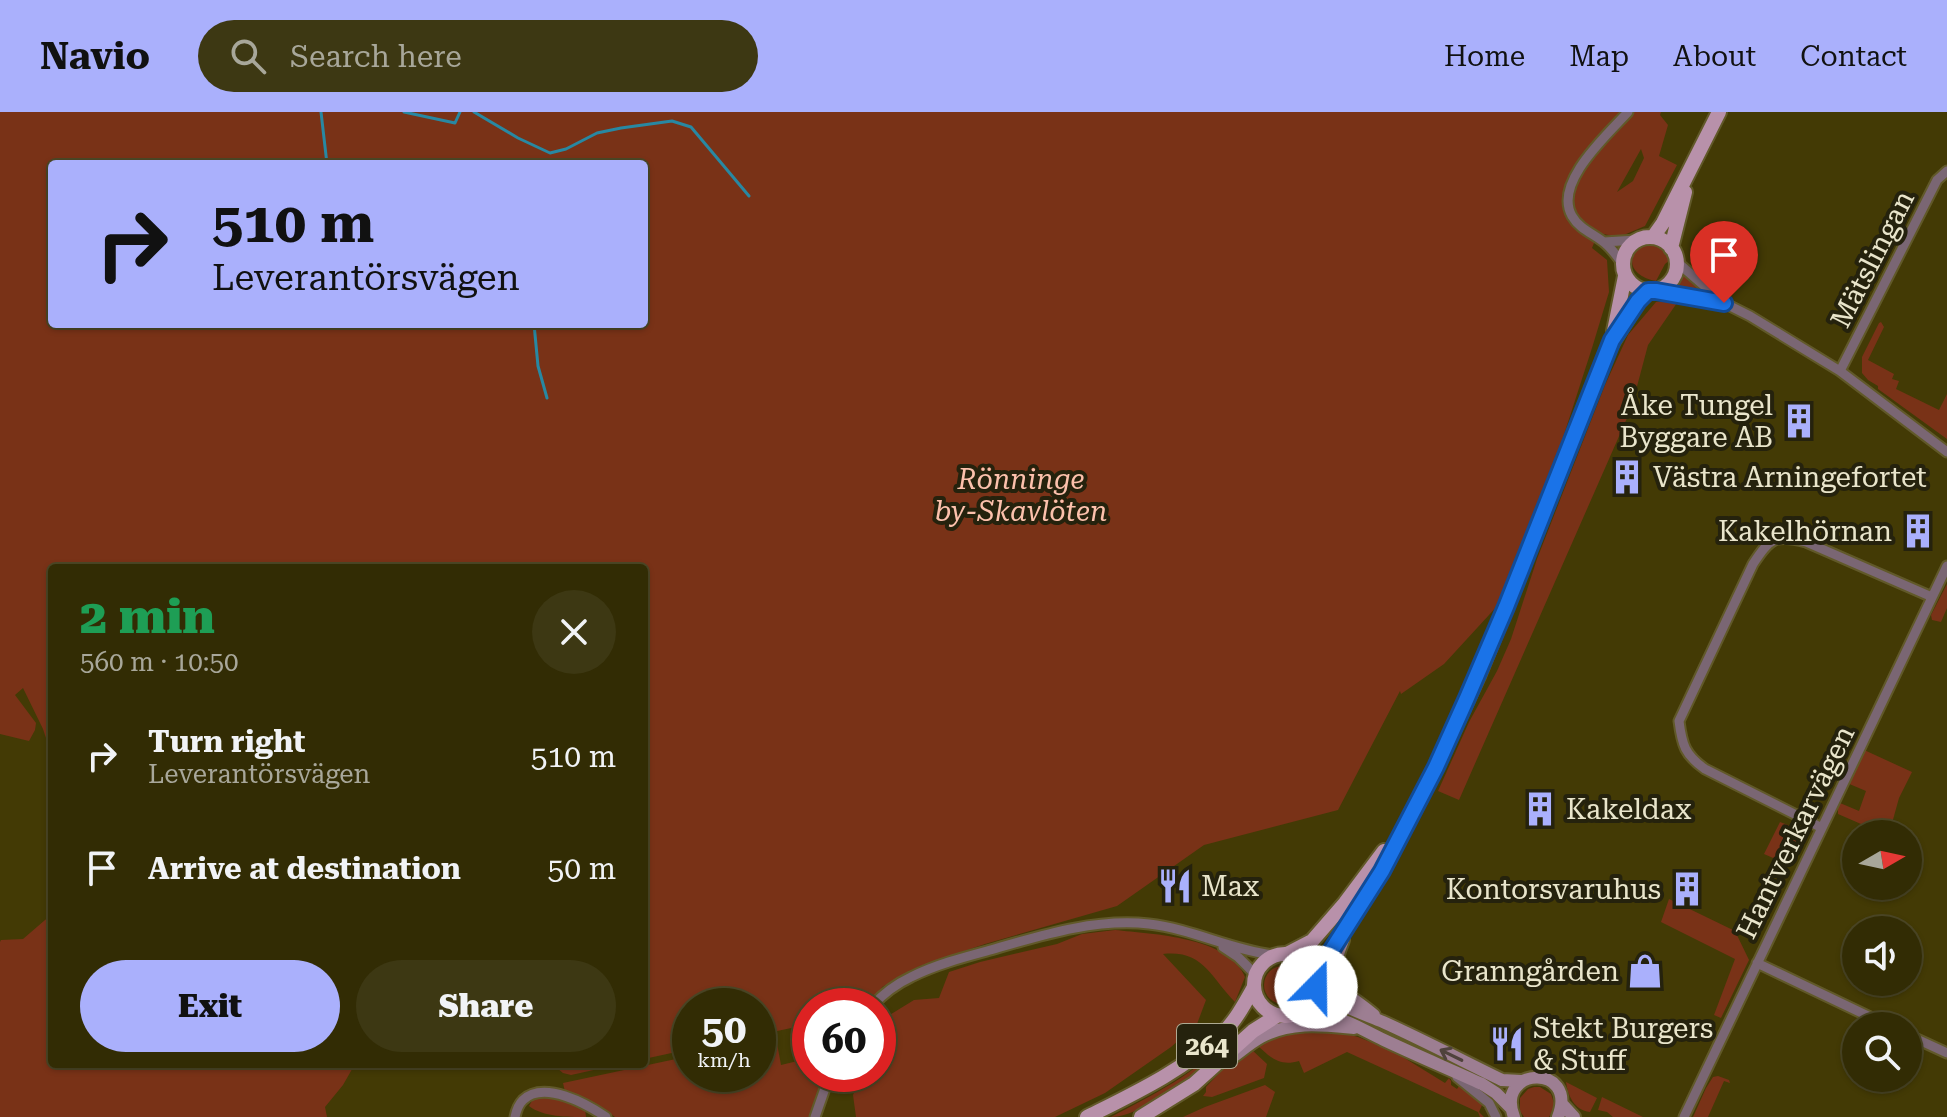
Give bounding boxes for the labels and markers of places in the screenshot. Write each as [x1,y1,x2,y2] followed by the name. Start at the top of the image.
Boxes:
[1690,221,1758,303] pin
[1619,387,1773,454] place label: Åke Tungel Byggare AB
[1780,402,1818,440] building icon: Åke Tungel Byggare AB
[1608,458,1646,496] building icon: Västra Arningefortet
[1653,461,1927,494] place label: Västra Arningefortet
[1899,512,1937,550] building icon: Kakelhörnan
[1718,515,1892,548] place label: Kakelhörnan
[1521,790,1559,828] building icon: Kakeldax
[1566,793,1691,826] place label: Kakeldax
[1156,867,1194,905] restaurant icon: Max
[1201,870,1259,903] place label: Max
[1668,870,1706,908] building icon: Kontorsvaruhus
[1446,873,1661,906] place label: Kontorsvaruhus
[1626,952,1664,990] shop icon: Granngården
[1441,955,1619,988] place label: Granngården
[1533,1012,1713,1077] place label: Stekt Burgers & Stuff
[1488,1025,1526,1063] restaurant icon: Stekt Burgers & Stuff

